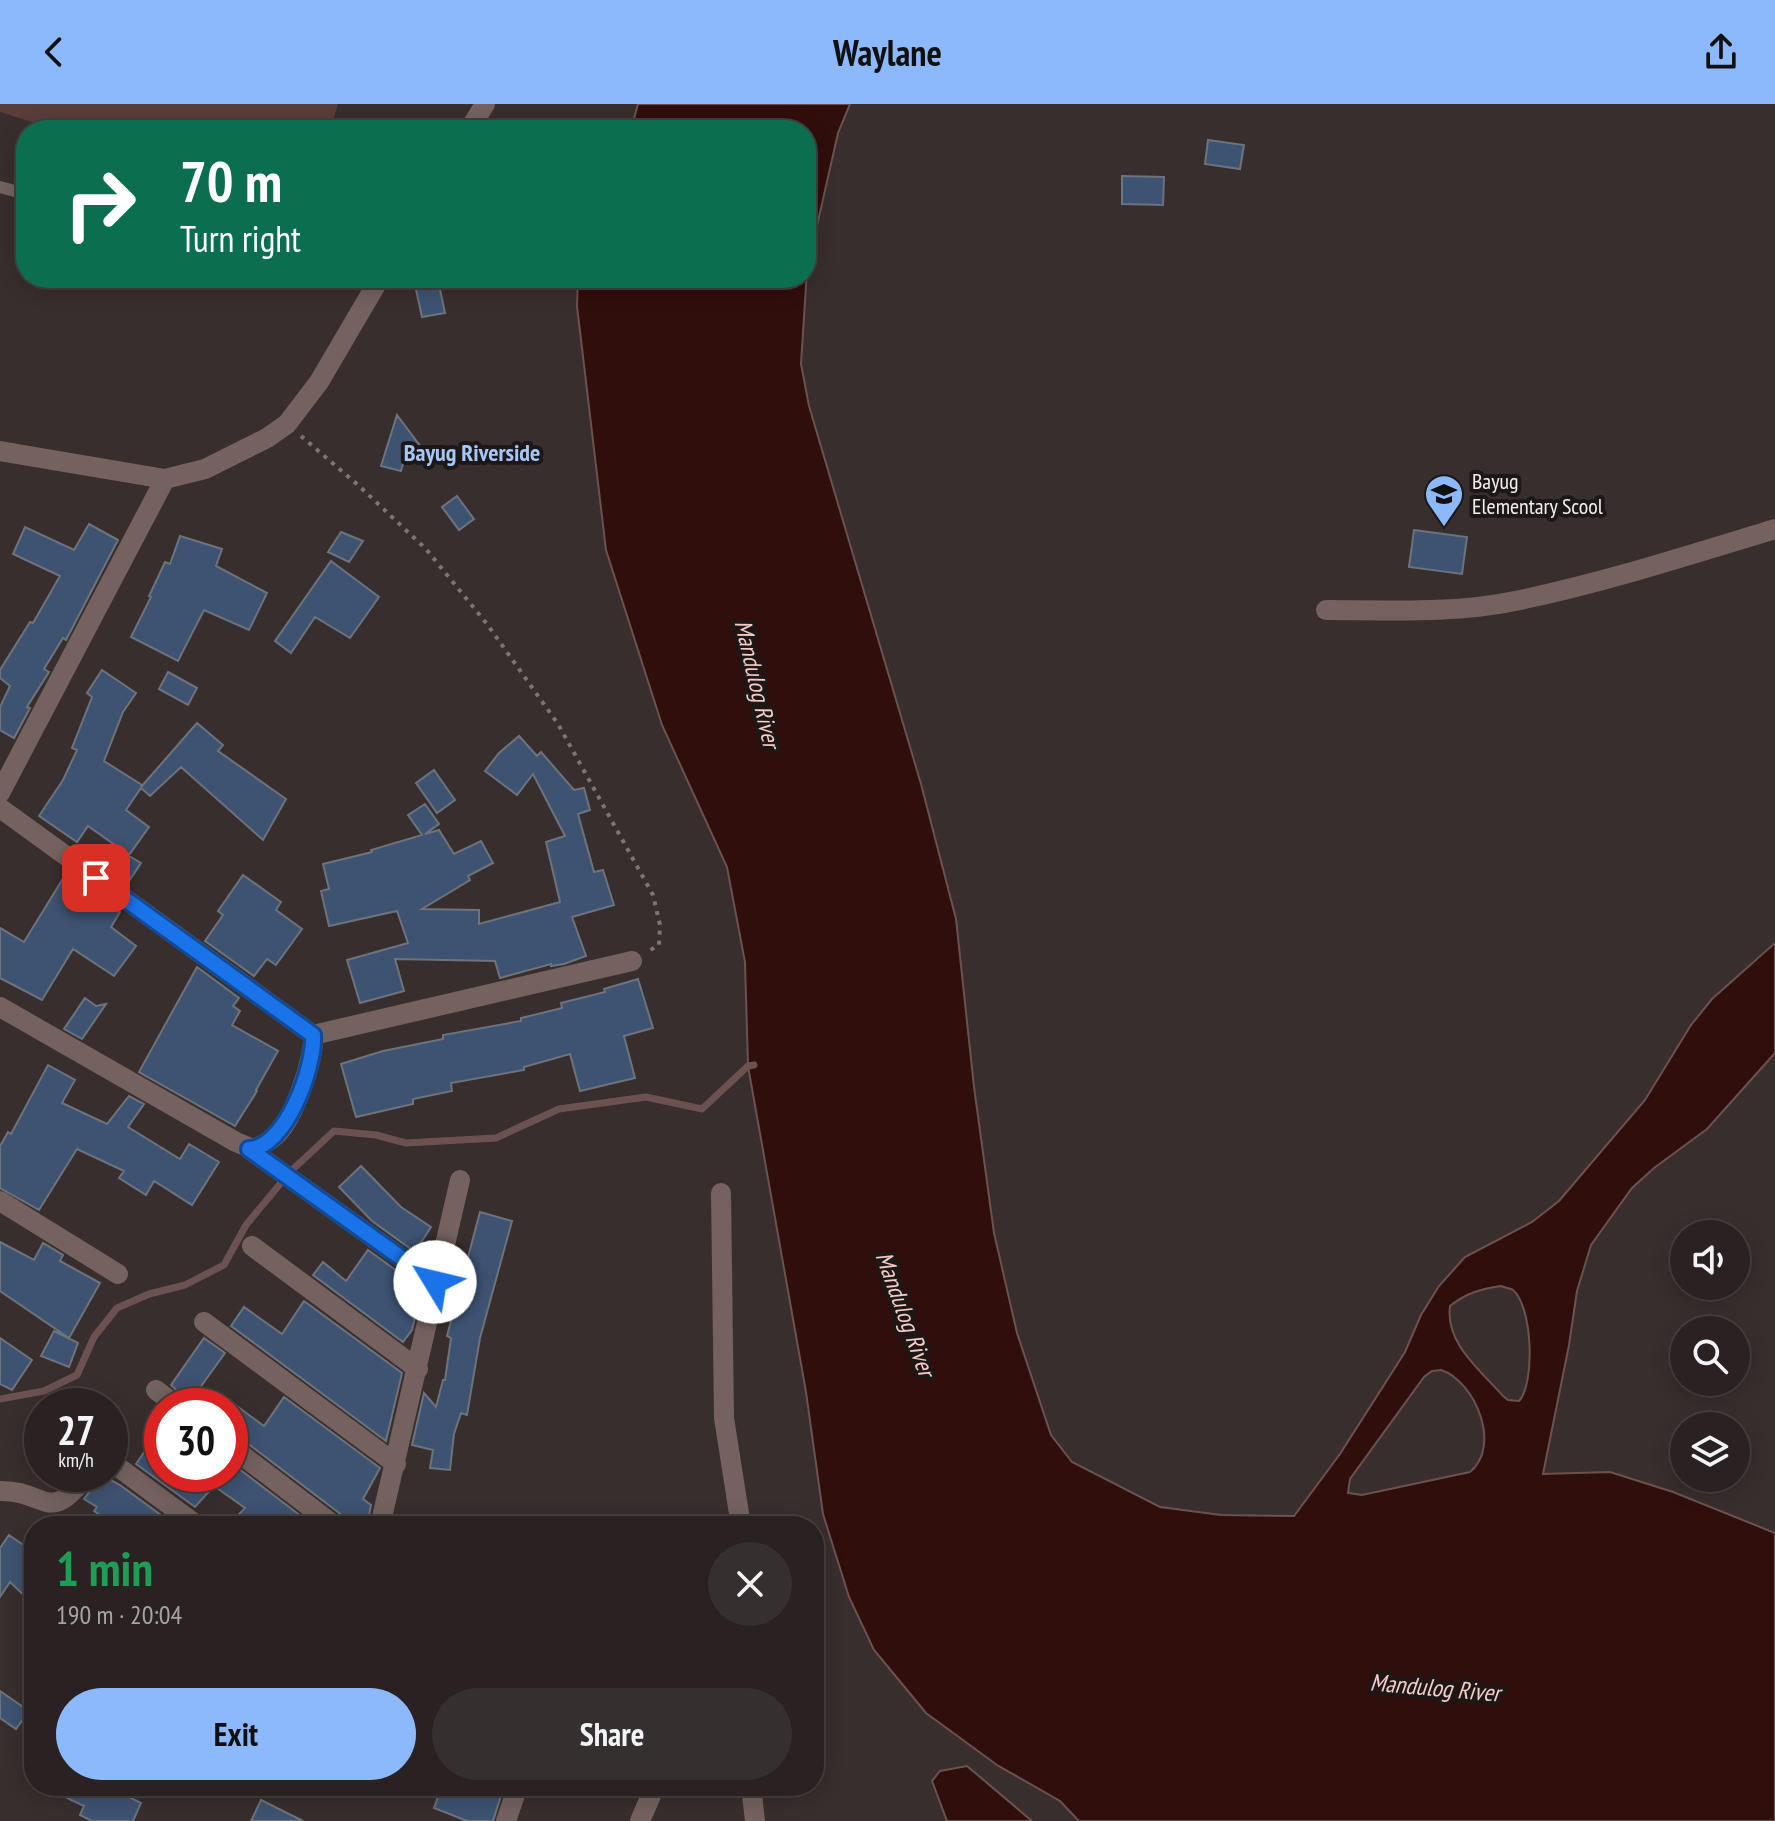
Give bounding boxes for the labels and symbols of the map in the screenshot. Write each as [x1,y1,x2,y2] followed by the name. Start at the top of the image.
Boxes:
[404,437,540,468] district label: Bayug Riverside
[1472,467,1604,520] place label: Bayug Elementary Scool
[1423,473,1465,528] school or university icon: Bayug Elementary Scool
[728,617,788,754] water label: Mandulog River
[62,844,130,912] pin
[393,1240,477,1324] position arrow
[869,1247,943,1384] water label: Mandulog River
[144,1388,248,1492] speed limit sign: 30
[1369,1666,1505,1709] water label: Mandulog River

